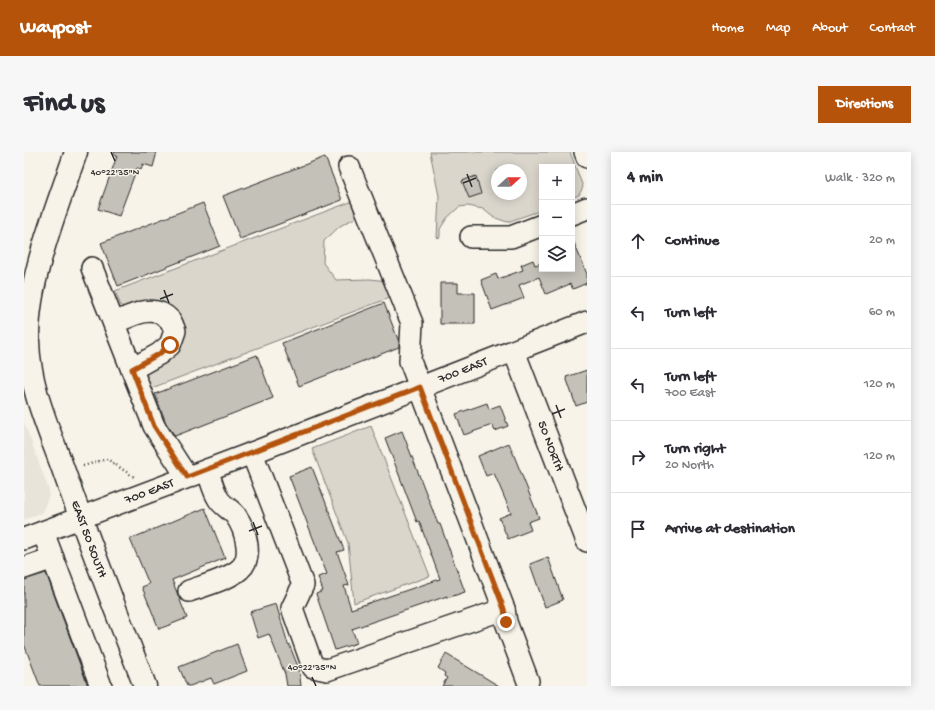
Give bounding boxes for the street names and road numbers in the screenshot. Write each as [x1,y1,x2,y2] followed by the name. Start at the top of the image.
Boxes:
[435,354,490,387] street label: 700 EAST
[534,419,567,474] street label: 50 NORTH
[122,475,177,508] street label: 700 EAST
[68,499,110,580] street label: EAST 50 SOUTH

